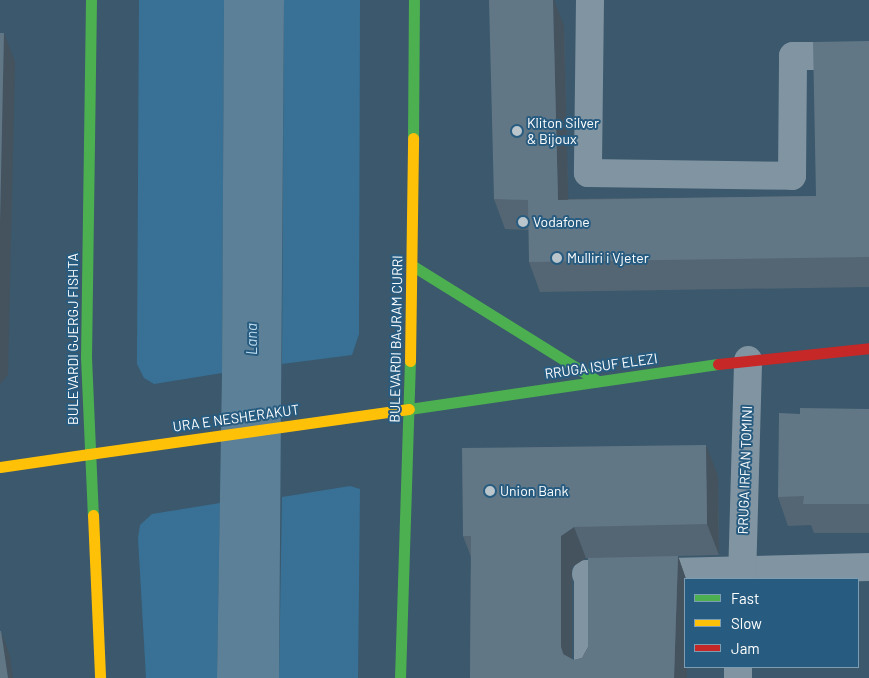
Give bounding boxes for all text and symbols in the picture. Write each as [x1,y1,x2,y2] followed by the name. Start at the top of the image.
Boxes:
[527,115,599,148] place label: Kliton Silver & Bijoux
[511,125,523,137] marker: Kliton Silver & Bijoux
[533,214,590,230] place label: Vodafone
[517,216,529,228] marker: Vodafone
[567,250,649,266] place label: Mulliri i Vjeter
[551,252,563,264] marker: Mulliri i Vjeter
[65,253,81,425] street label: BULEVARDI GJERGJ FISHTA
[386,255,406,423] street label: BULEVARDI BAJRAM CURRI
[243,323,261,355] water label: Lana
[544,350,658,382] street label: RRUGA ISUF ELEZI
[172,401,300,435] street label: URA E NESHERAKUT
[734,405,756,535] street label: RRUGA IRFAN TOMINI
[500,483,569,499] place label: Union Bank
[484,485,496,497] marker: Union Bank
[684,578,859,668] legend
[731,589,759,607] text: Fast
[731,614,762,632] text: Slow
[731,639,760,657] text: Jam

